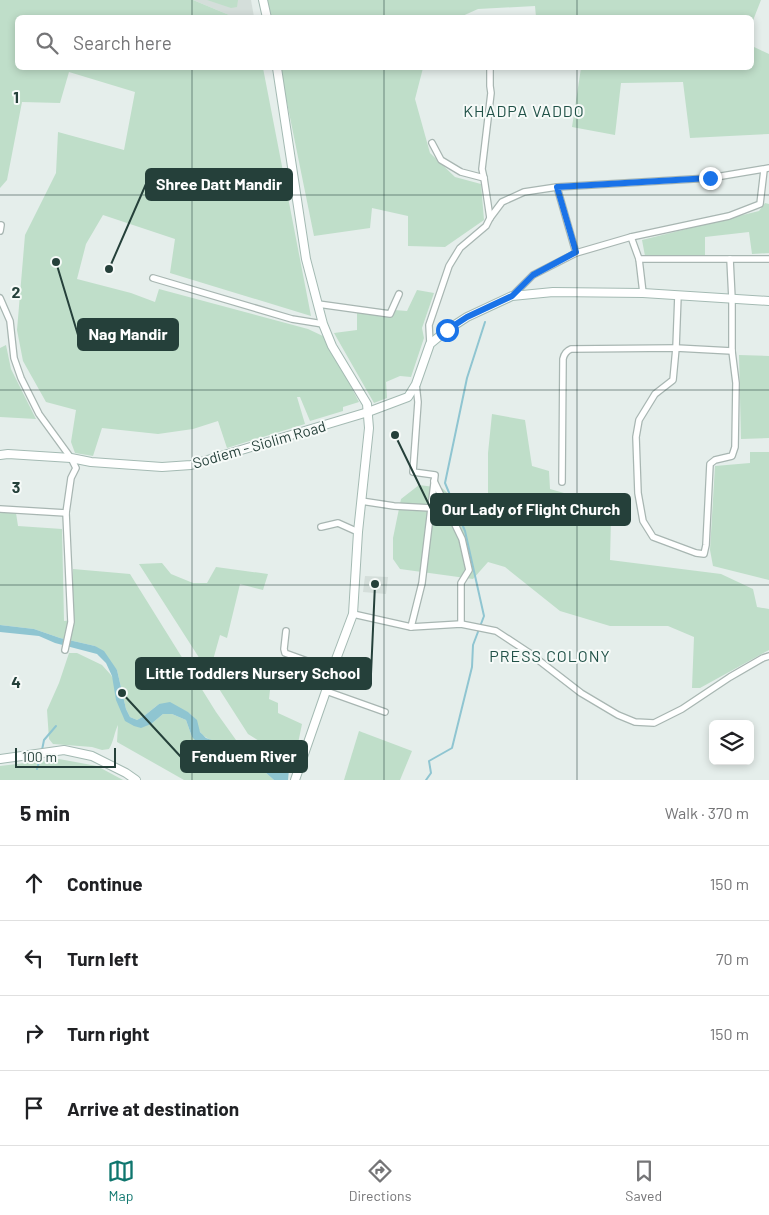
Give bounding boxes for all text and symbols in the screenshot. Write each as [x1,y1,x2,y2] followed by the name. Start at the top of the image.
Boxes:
[15,15,754,70] search box
[33,29,61,57] icon: search
[73,31,172,54] text: Search here
[13,87,19,106] text: 1
[463,101,585,120] district label: KHADPA VADDO
[699,167,722,190] route end
[146,169,292,200] callout: Shree Datt Mandir
[156,174,282,193] text: Shree Datt Mandir
[12,282,21,301] text: 2
[78,319,178,350] callout: Nag Mandir
[436,319,459,342] route start
[88,324,168,343] text: Nag Mandir
[190,416,328,472] street label: Sodiem - Siolim Road
[12,477,20,496] text: 3
[431,494,630,525] callout: Our Lady of Flight Church
[442,499,620,518] text: Our Lady of Flight Church
[489,646,611,665] district label: PRESS COLONY
[136,658,371,689] callout: Little Toddlers Nursery School
[146,663,360,682] text: Little Toddlers Nursery School
[11,672,21,691] text: 4
[709,720,754,765] map controls
[709,720,754,765] button: layers
[181,741,307,772] callout: Fenduem River
[15,745,116,768] scale bar
[191,746,297,765] text: Fenduem River
[22,748,57,765] text: 100 m
[20,800,70,825] text: 5 min
[665,803,749,822] text: Walk · 370 m
[20,869,48,897] icon: ahead
[67,872,143,895] text: Continue
[710,874,749,893] text: 150 m
[20,944,48,972] icon: left
[67,947,138,970] text: Turn left
[716,949,749,968] text: 70 m
[20,1019,48,1047] icon: right
[67,1022,149,1045] text: Turn right
[710,1024,749,1043] text: 150 m
[20,1094,48,1122] icon: arrive
[67,1097,239,1120] text: Arrive at destination
[107,1157,135,1204] tab: Map
[349,1157,411,1204] tab: Directions
[625,1157,662,1204] tab: Saved

